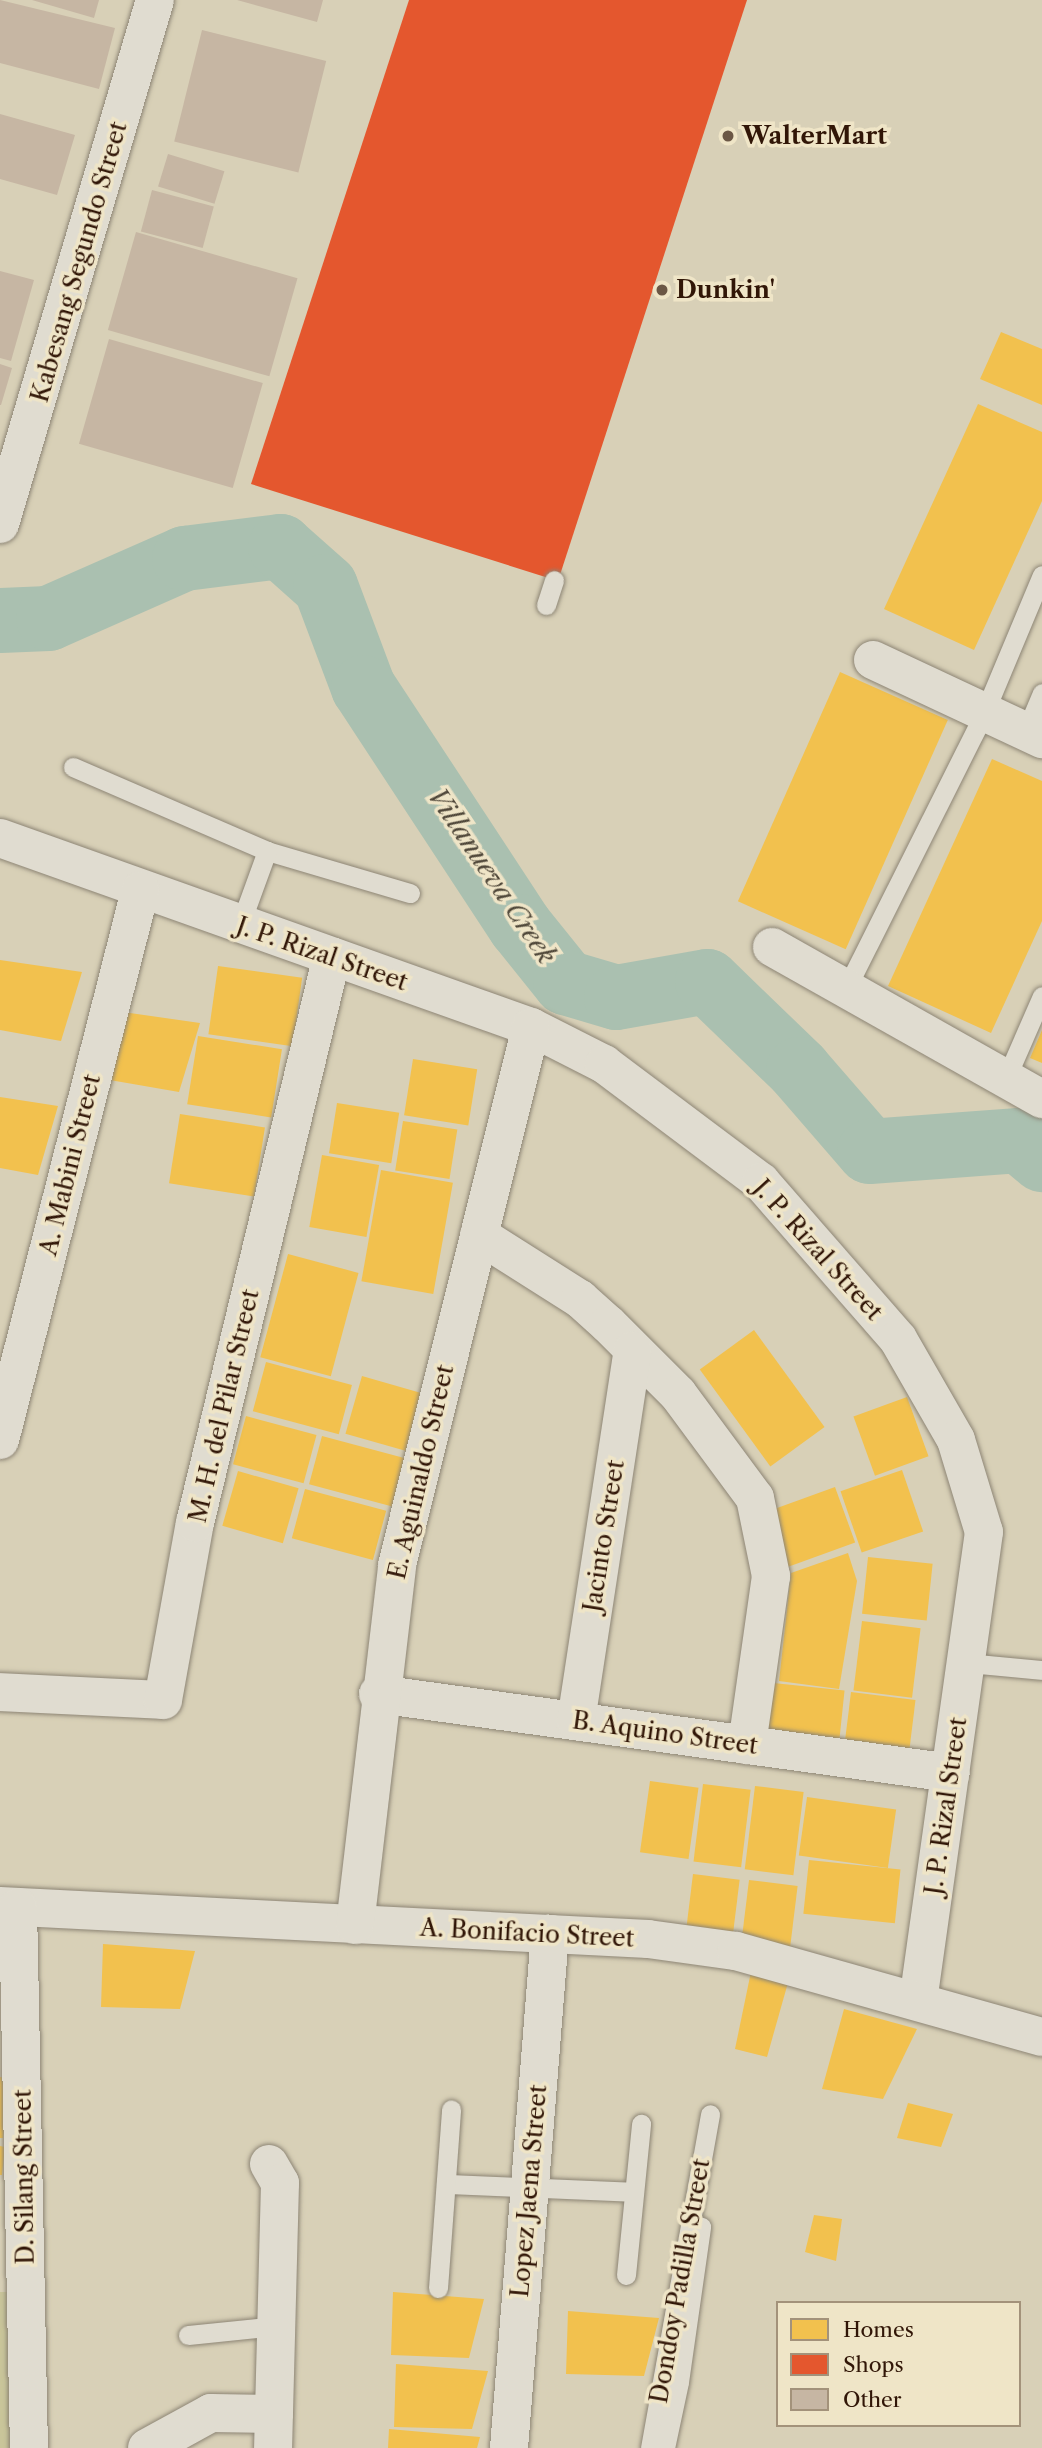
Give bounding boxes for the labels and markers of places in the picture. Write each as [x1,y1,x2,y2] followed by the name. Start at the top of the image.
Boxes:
[742,122,887,150] place label: WalterMart
[720,128,736,144] marker: WalterMart
[676,276,775,304] place label: Dunkin'
[654,282,670,298] marker: Dunkin'

